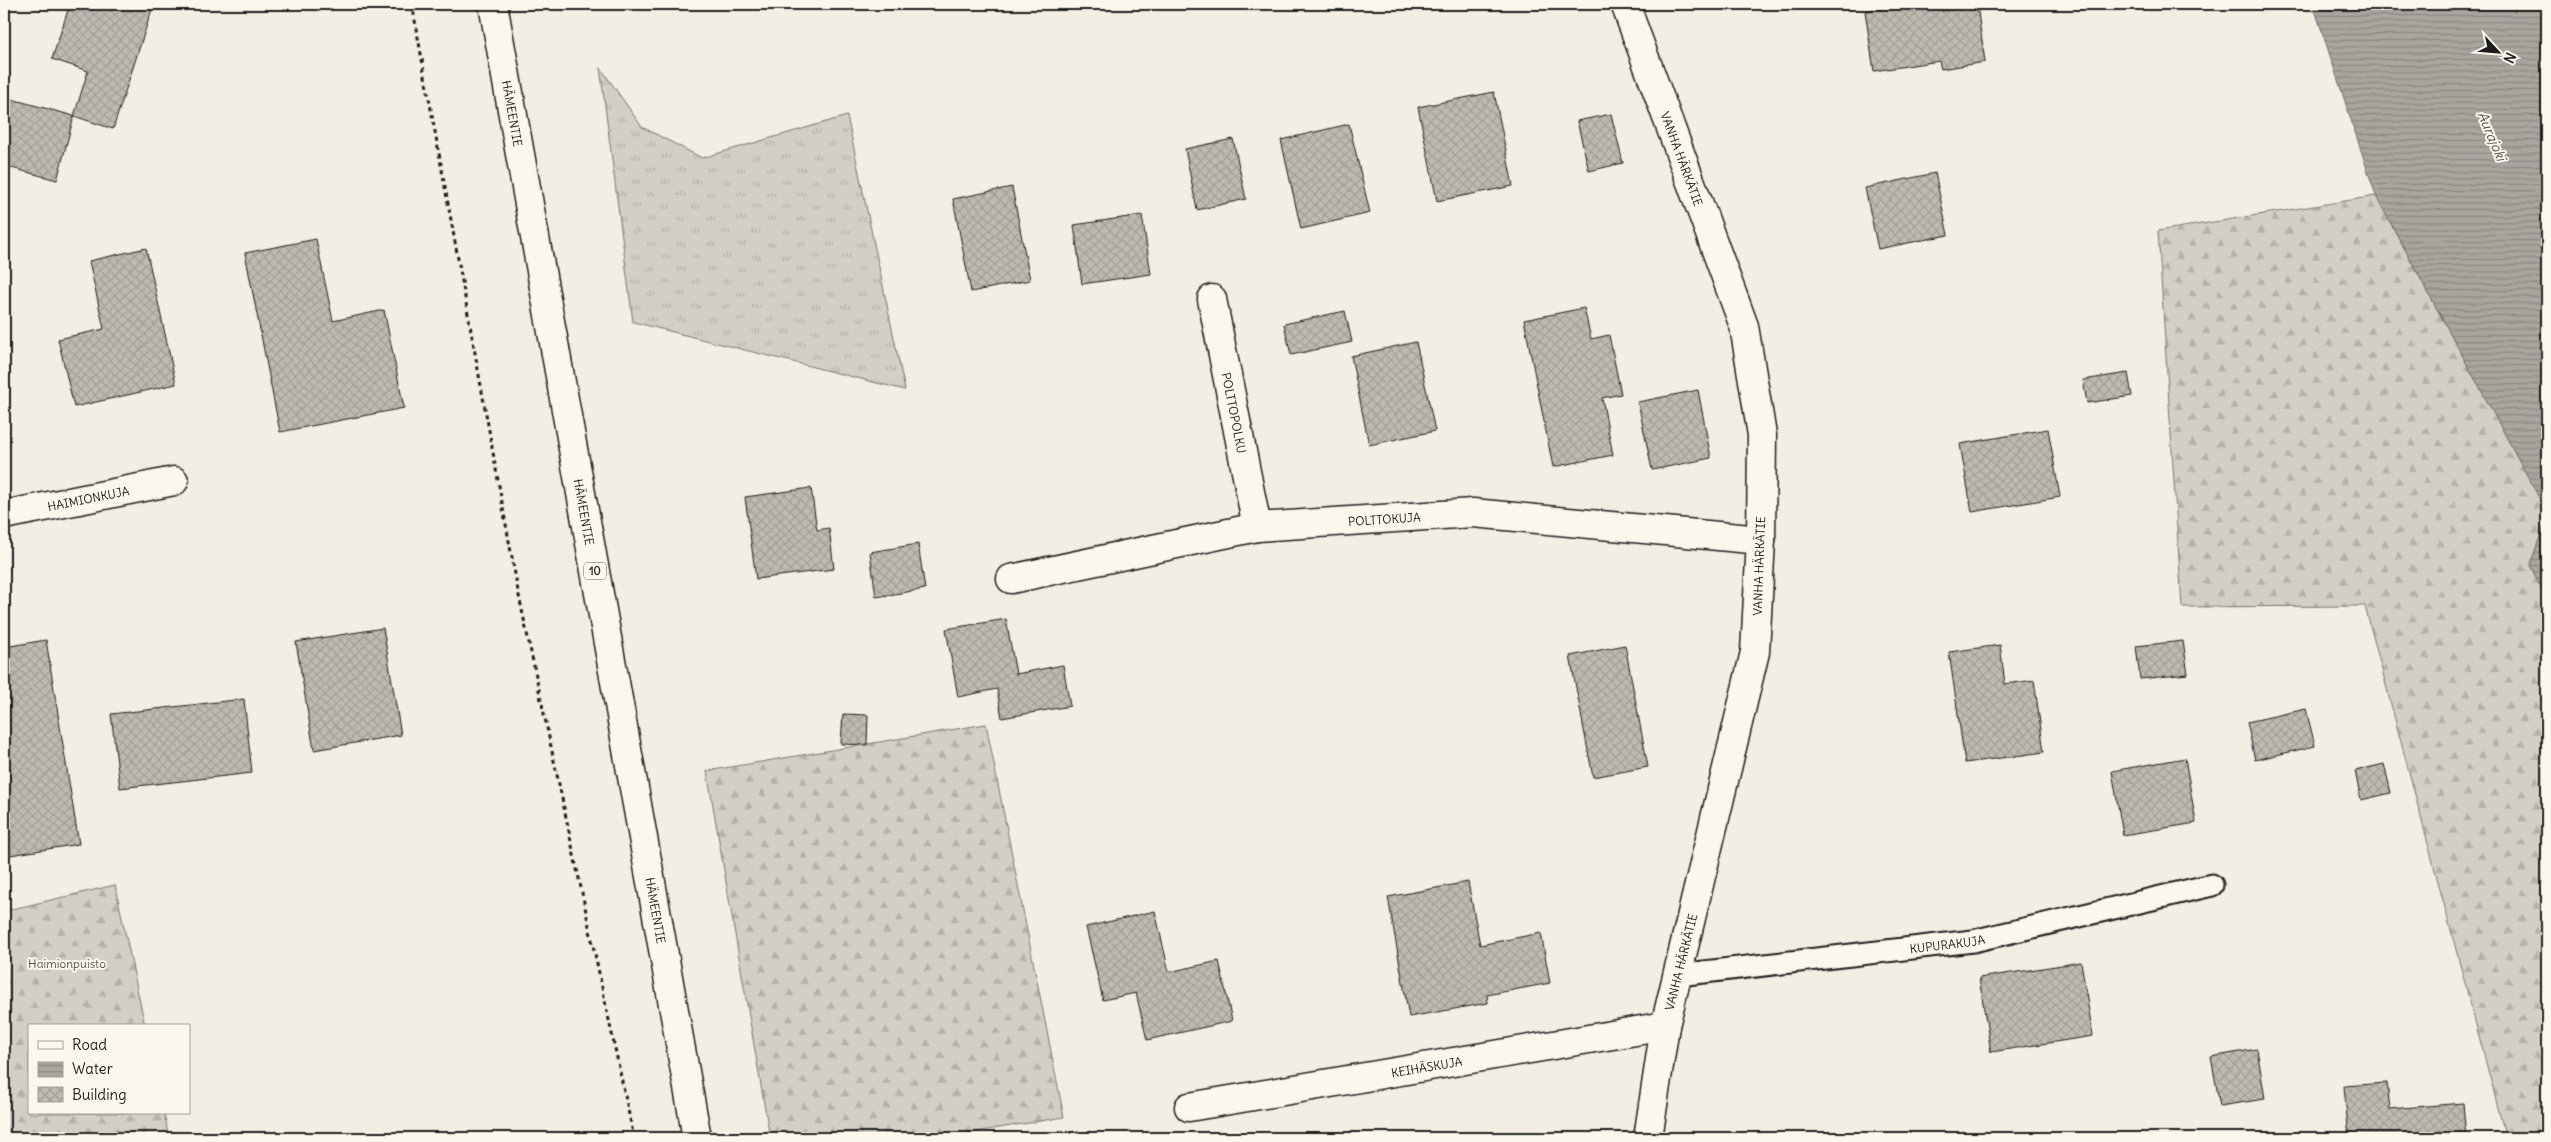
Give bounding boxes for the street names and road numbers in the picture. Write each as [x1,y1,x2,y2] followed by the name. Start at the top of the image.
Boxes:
[499,79,526,148] street label: HÄMEENTIE
[1658,109,1706,208] street label: VANHA HÄRKÄTIE
[1219,371,1250,454] street label: POLTTOPOLKU
[571,478,598,546] street label: HÄMEENTIE
[46,483,131,514] street label: HAIMIONKUJA
[1348,509,1421,529] street label: POLTTOKUJA
[1750,516,1768,616] street label: VANHA HÄRKÄTIE
[584,562,606,580] road number: 10
[643,876,669,945] street label: HÄMEENTIE
[1662,912,1700,1012] street label: VANHA HÄRKÄTIE
[1909,931,1987,956] street label: KUPURAKUJA
[1390,1053,1464,1080] street label: KEIHÄSKUJA

